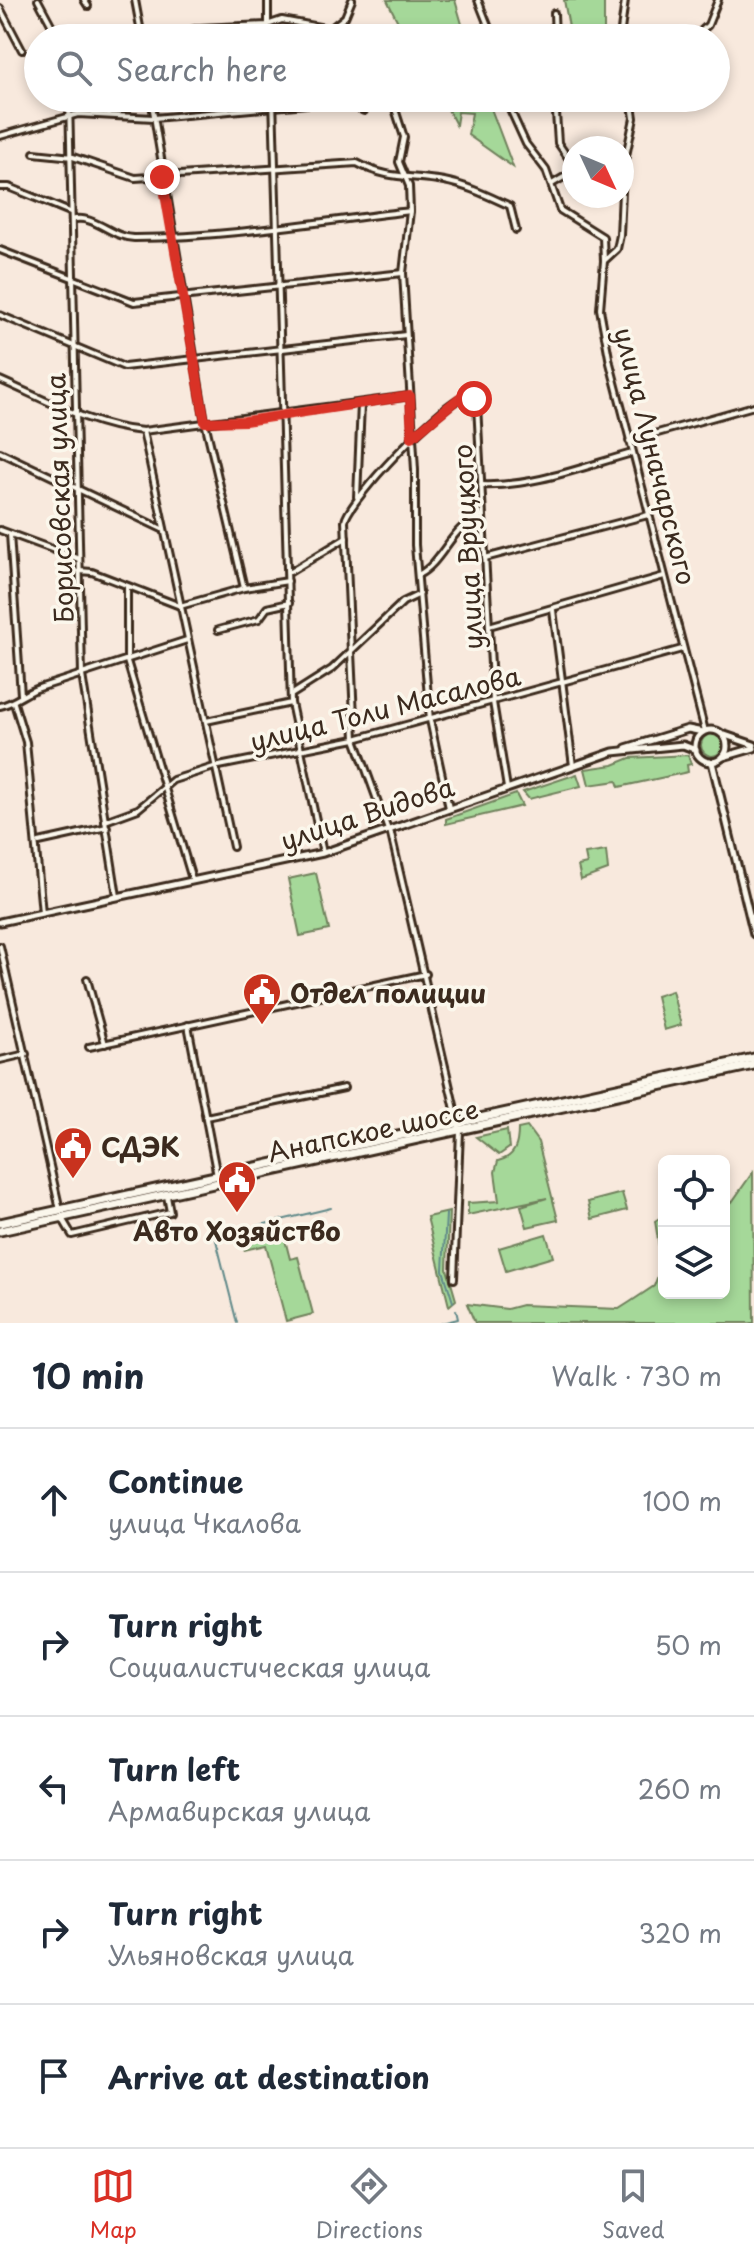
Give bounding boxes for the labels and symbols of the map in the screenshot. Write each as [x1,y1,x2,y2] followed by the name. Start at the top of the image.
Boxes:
[562,136,634,208] north arrow
[144,159,180,195] route end
[605,323,707,589] street label: улица Луначарского
[35,372,83,624] street label: Борисовская улица
[456,381,492,417] route start
[442,443,492,651] street label: улица Вруцкого
[246,655,525,760] street label: улица Толи Масалова
[275,766,460,859] street label: улица Видова
[241,971,283,1026] public building icon: Отдел полиции
[290,973,486,1012] place label: Отдел полиции
[264,1089,482,1171] street label: Анапское шоссе
[52,1125,94,1180] public building icon: СДЭК
[101,1127,180,1166] place label: СДЭК
[216,1159,258,1214] public building icon: Авто Хозяйство
[133,1211,341,1250] place label: Авто Хозяйство

